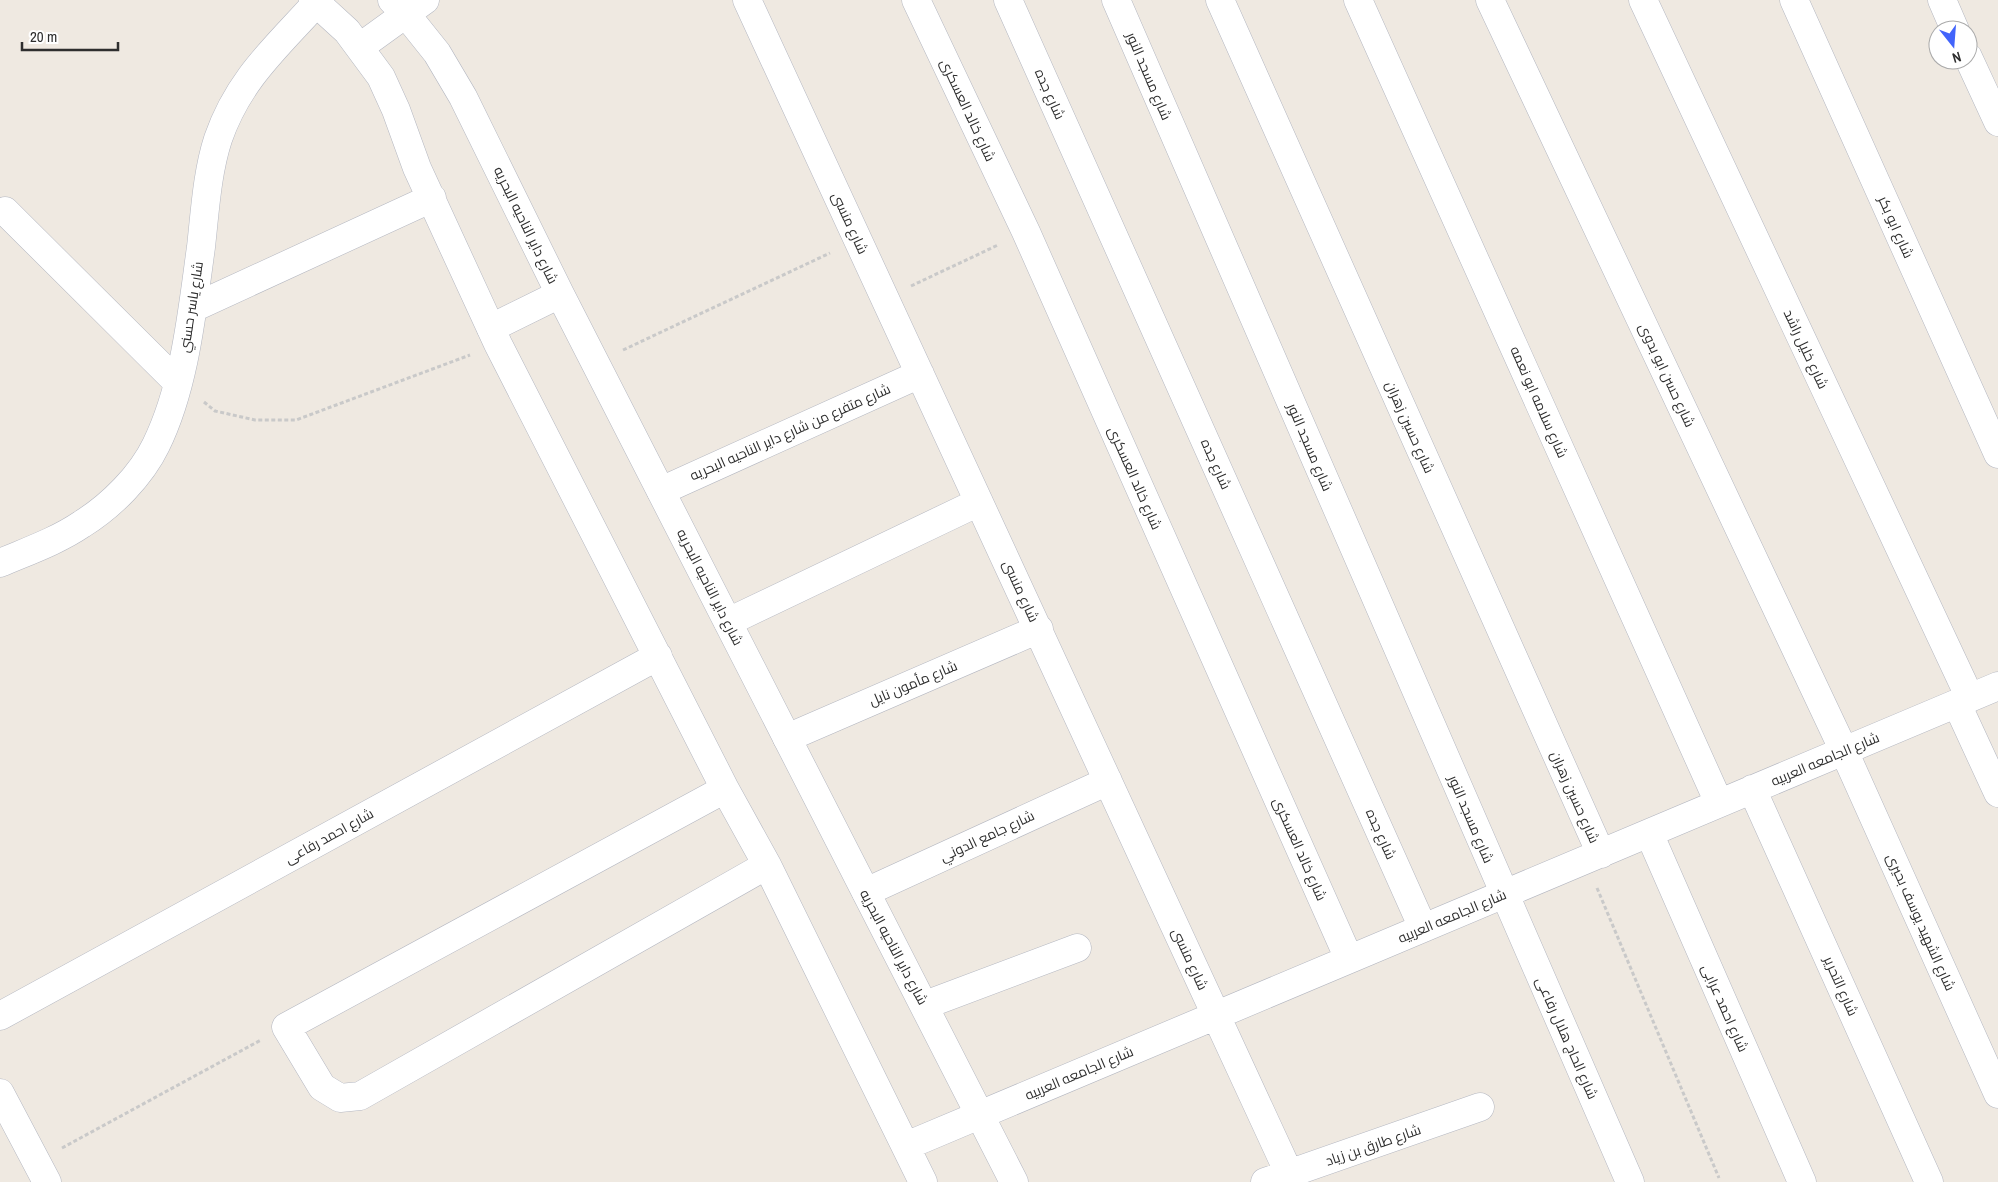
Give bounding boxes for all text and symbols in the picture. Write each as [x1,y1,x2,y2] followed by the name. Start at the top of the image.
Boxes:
[22,20,119,52] scale bar
[1928,20,1978,70] north arrow
[30,26,57,47] text: 20 m
[1122,28,1176,123] street label: شارع مسجد النور
[1950,48,1963,67] text: N
[936,56,1000,164] street label: شارع خالد العسكرى
[1031,66,1069,122] street label: شارع جده
[490,163,562,287] street label: شارع داير الناحيه البحريه
[828,189,872,257] street label: شارع منسى
[1874,192,1918,261] street label: شارع ابو بكر
[175,260,210,354] street label: شارع ياسر حسني
[1780,306,1832,392] street label: شارع خليل راشد
[1635,320,1699,430] street label: شارع حسن ابو بدوى
[1506,343,1572,461] street label: شارع سلامه ابو نعمه
[1382,378,1438,476] street label: شارع حسين زهران
[687,379,893,485] street label: شارع متفرع من شارع داير الناحيه البحريه
[1283,399,1337,494] street label: شارع مسجد النور
[1104,424,1166,532] street label: شارع خالد العسكرى
[1197,436,1235,492] street label: شارع جده
[673,526,747,648] street label: شارع داير الناحيه البحريه
[999,557,1043,625] street label: شارع منسى
[866,656,960,710] street label: شارع مأمون نايل
[1768,728,1882,790] street label: شارع الجامعه العربيه
[1547,748,1603,846] street label: شارع حسين زهران
[1444,771,1498,866] street label: شارع مسجد النور
[1269,795,1331,903] street label: شارع خالد العسكرى
[281,804,377,868] street label: شارع احمد رفاعى
[937,806,1038,868] street label: شارع جامع الدوني
[1362,806,1400,862] street label: شارع جده
[1883,851,1959,993] street label: شارع الشهيد يوسف بحيرى
[1395,885,1509,947] street label: شارع الجامعه العربيه
[856,886,932,1008] street label: شارع داير الناحيه البحريه
[1168,925,1212,993] street label: شارع منسى
[1819,952,1862,1019] street label: شارع التحرير
[1698,961,1752,1055] street label: شارع احمد عرابى
[1532,974,1602,1102] street label: شارع الحاج هلال رفاعى
[1022,1042,1136,1104] street label: شارع الجامعه العربيه
[1323,1120,1423,1170] street label: شارع طارق بن زياد

